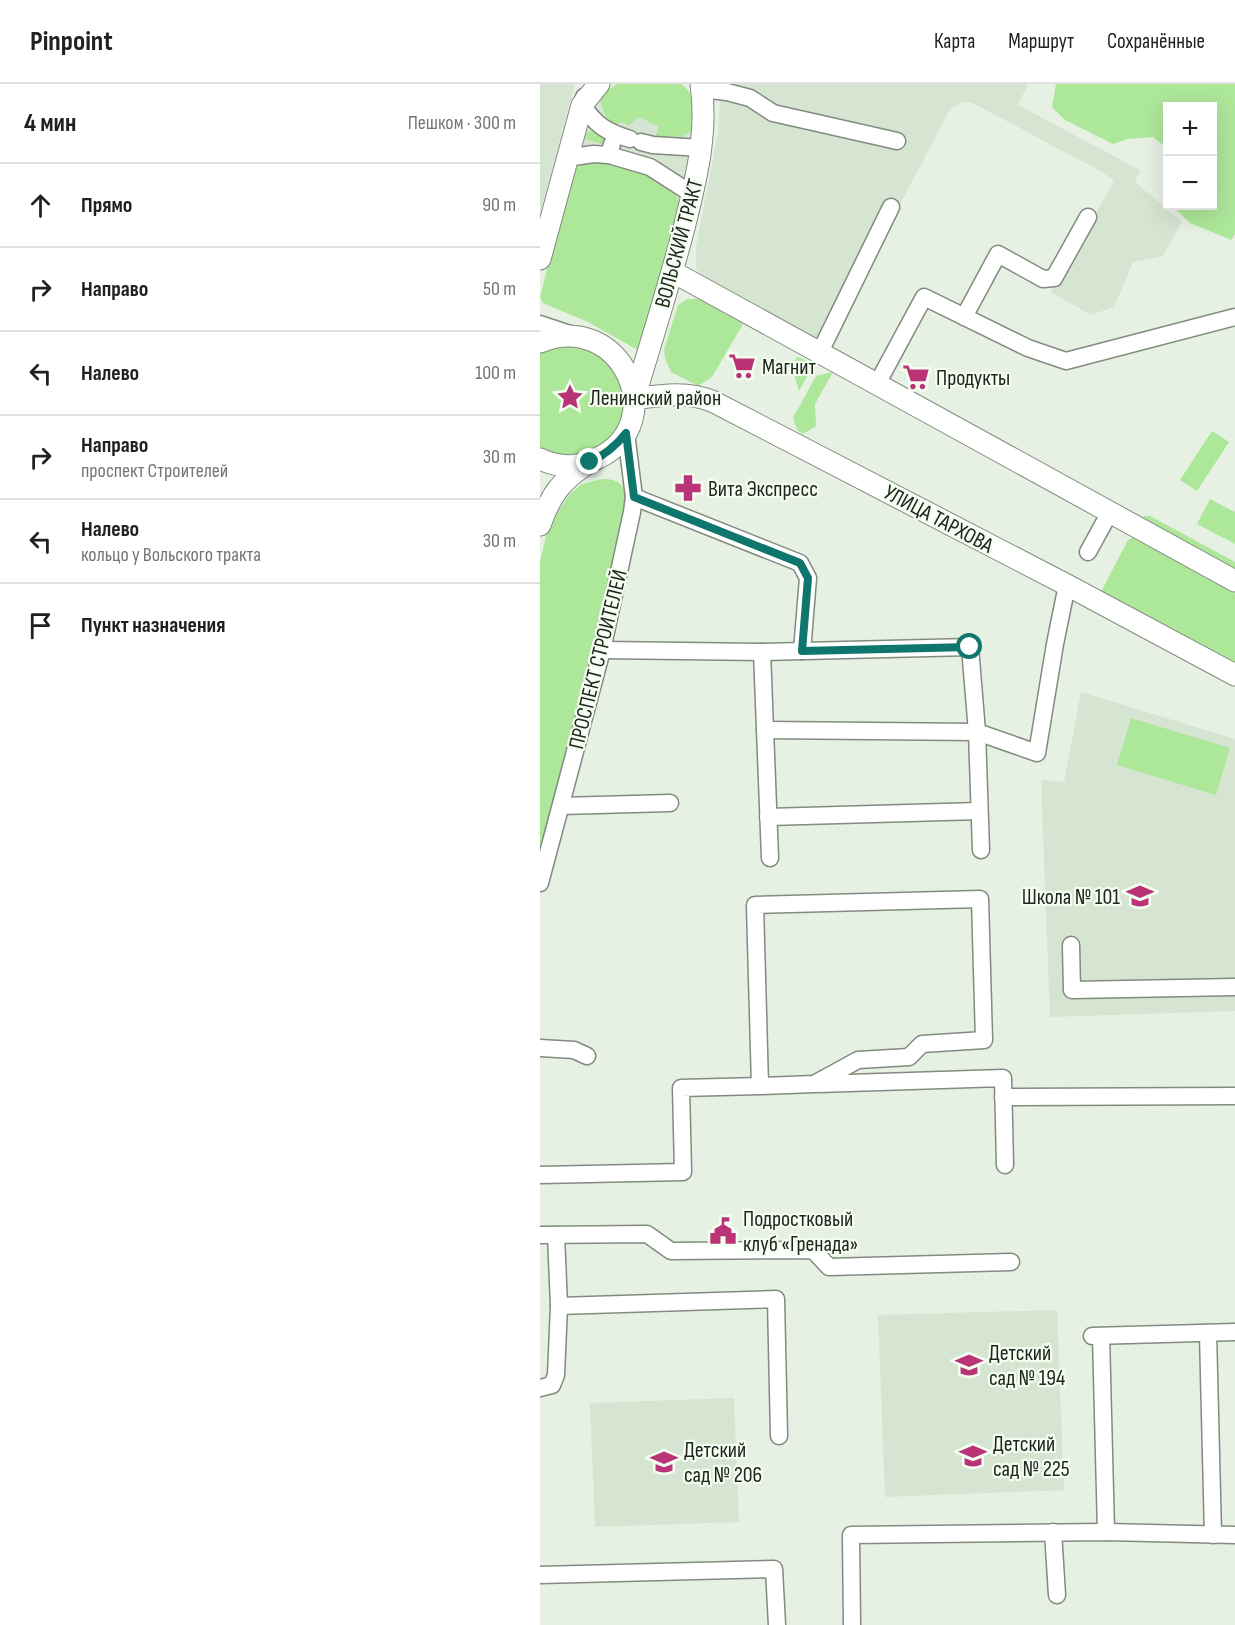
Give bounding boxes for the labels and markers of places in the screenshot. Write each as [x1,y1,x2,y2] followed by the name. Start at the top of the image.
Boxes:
[727,351,757,381] supermarket icon: Магнит
[762,354,816,381] place label: Магнит
[901,362,931,392] supermarket icon: Продукты
[936,365,1010,392] place label: Продукты
[555,382,585,412] place icon: Ленинский район
[590,385,721,412] place label: Ленинский район
[673,473,703,503] pharmacy icon: Вита Экспресс
[708,476,818,503] place label: Вита Экспресс
[1125,881,1155,911] school or university icon: Школа № 101
[1022,884,1120,911] place label: Школа № 101
[743,1206,858,1258] place label: Подростковый клуб «Гренада»
[708,1216,738,1246] public building icon: Подростковый клуб «Гренада»
[989,1340,1065,1392] place label: Детский сад № 194
[954,1350,984,1380] school or university icon: Детский сад № 194
[993,1431,1070,1483] place label: Детский сад № 225
[684,1437,762,1489] place label: Детский сад № 206
[958,1441,988,1471] school or university icon: Детский сад № 225
[649,1447,679,1477] school or university icon: Детский сад № 206

